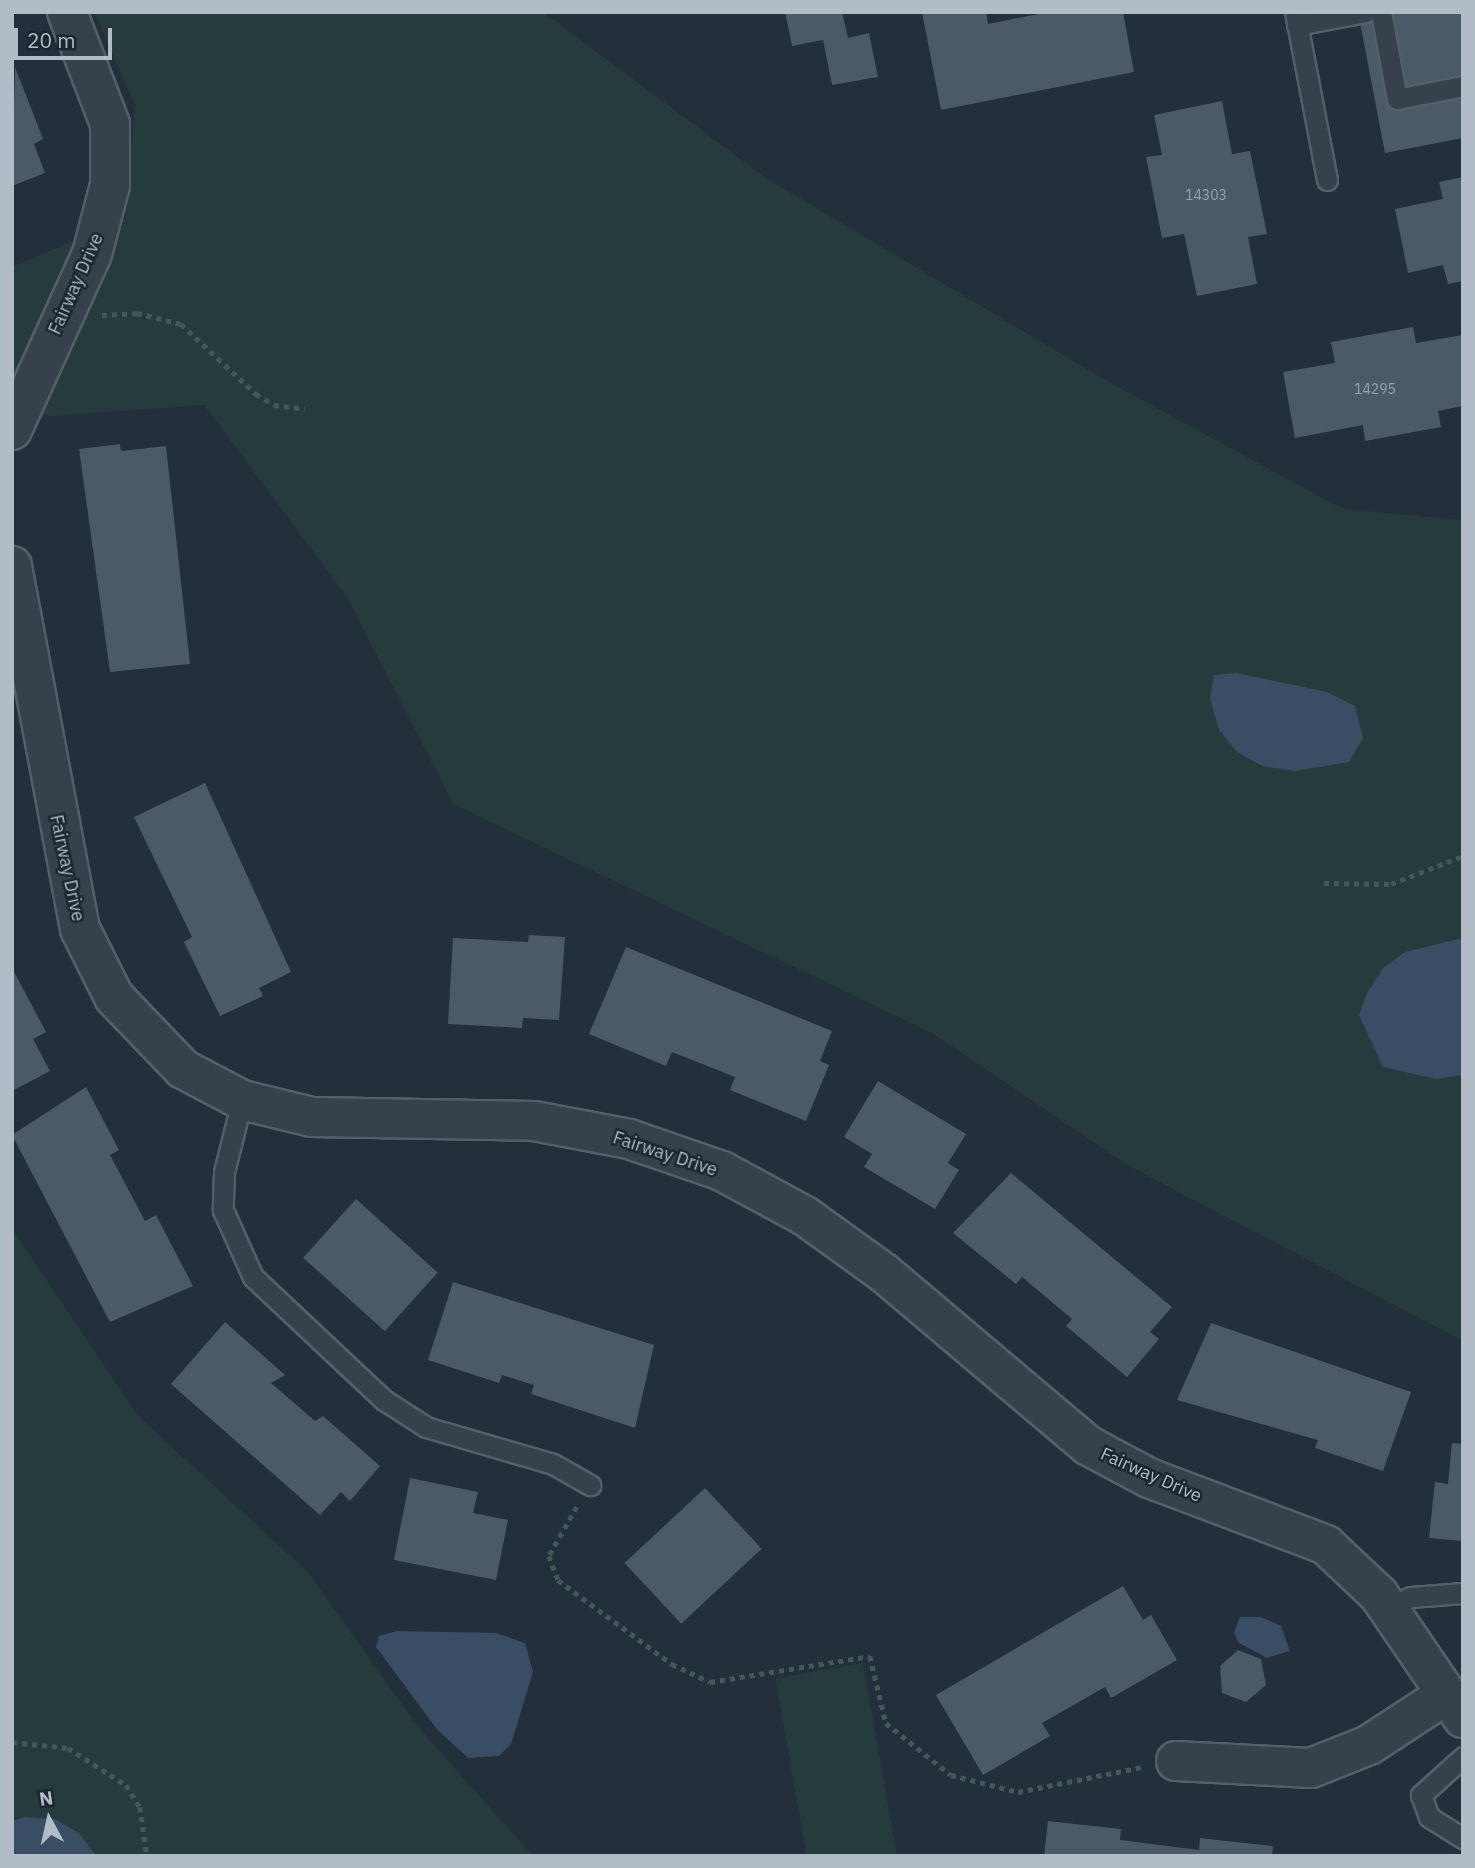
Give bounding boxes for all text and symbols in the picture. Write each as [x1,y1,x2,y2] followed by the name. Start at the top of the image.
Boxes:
[18,14,116,58] scale bar
[27,26,76,54] text: 20 m
[1185,187,1227,203] house number: 14303
[44,230,108,338] street label: Fairway Drive
[1354,381,1396,397] house number: 14295
[45,813,89,923] street label: Fairway Drive
[610,1127,720,1181] street label: Fairway Drive
[1097,1443,1205,1507] street label: Fairway Drive
[14,1784,84,1854] north arrow
[38,1785,55,1811] text: N

